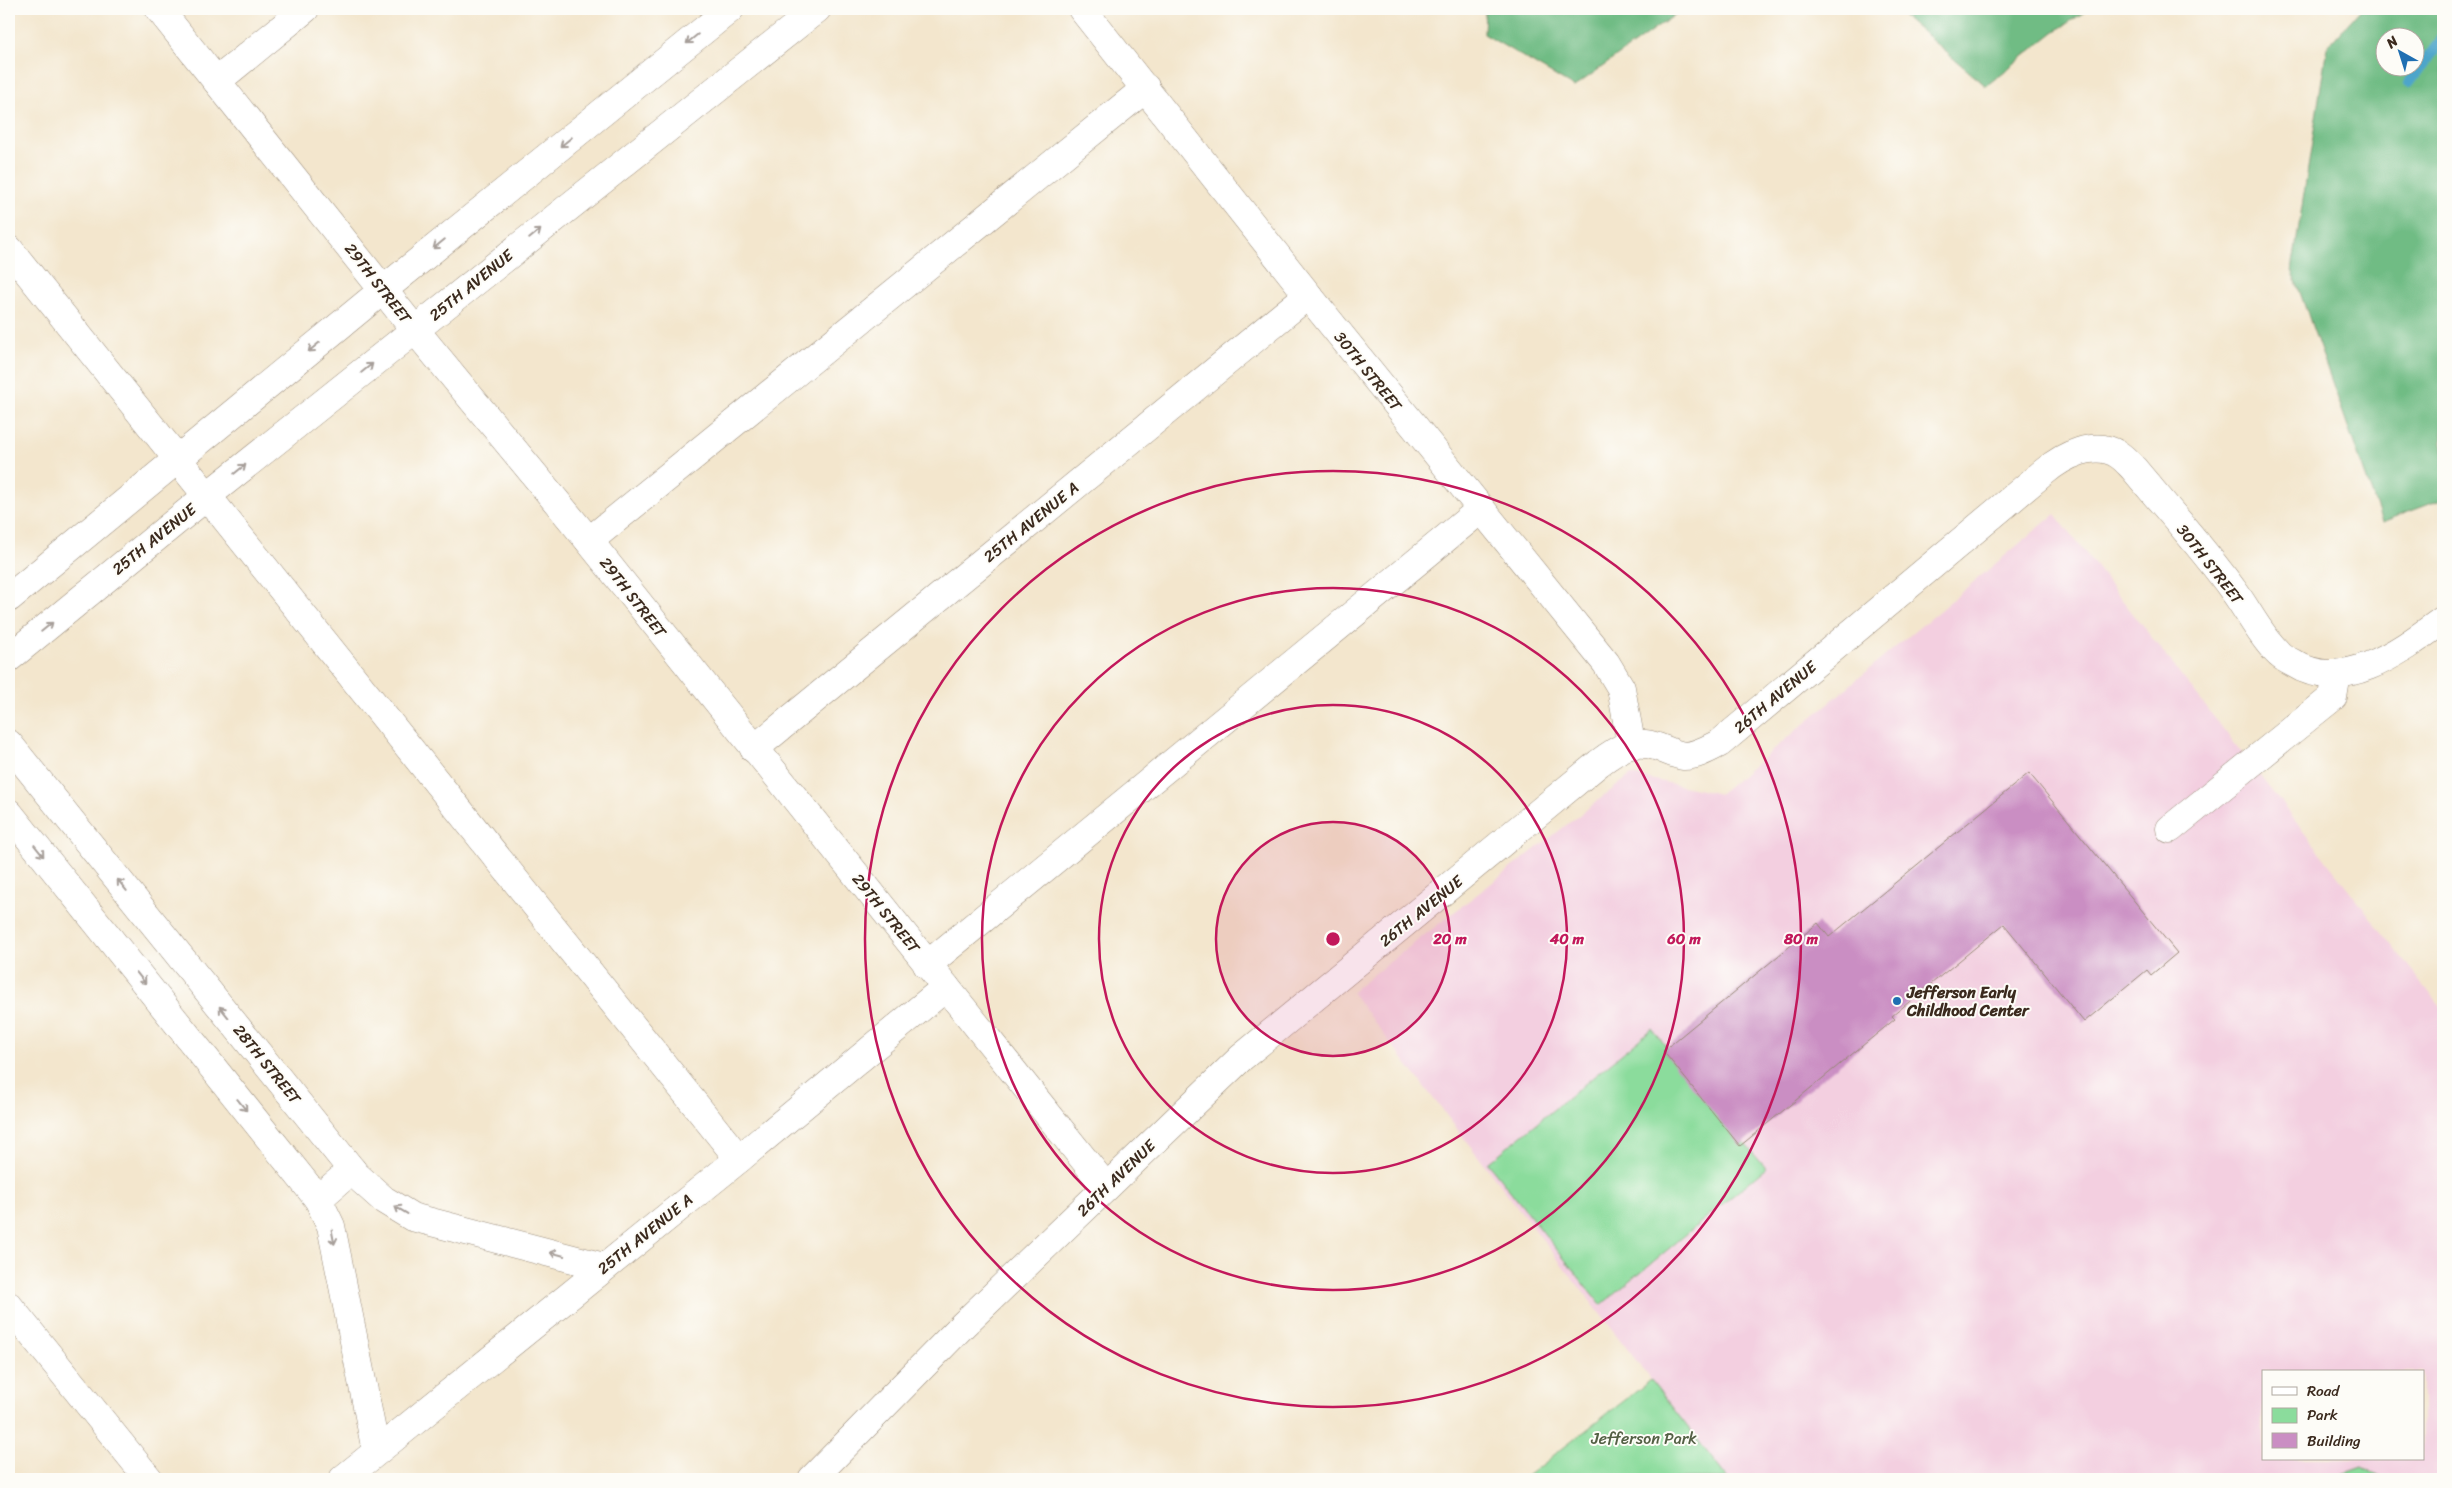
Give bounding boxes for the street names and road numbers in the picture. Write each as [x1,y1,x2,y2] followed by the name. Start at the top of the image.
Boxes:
[337,236,420,331] street label: 29TH STREET
[422,241,521,328] street label: 25TH AVENUE
[1326,325,1410,418] street label: 30TH STREET
[976,474,1086,570] street label: 25TH AVENUE A
[105,495,204,582] street label: 25TH AVENUE
[2169,517,2252,612] street label: 30TH STREET
[592,550,675,645] street label: 29TH STREET
[1727,652,1824,741] street label: 26TH AVENUE
[844,866,928,960] street label: 29TH STREET
[1372,867,1471,954] street label: 26TH AVENUE
[225,1018,309,1111] street label: 28TH STREET
[1069,1131,1163,1224] street label: 26TH AVENUE
[590,1186,700,1282] street label: 25TH AVENUE A

